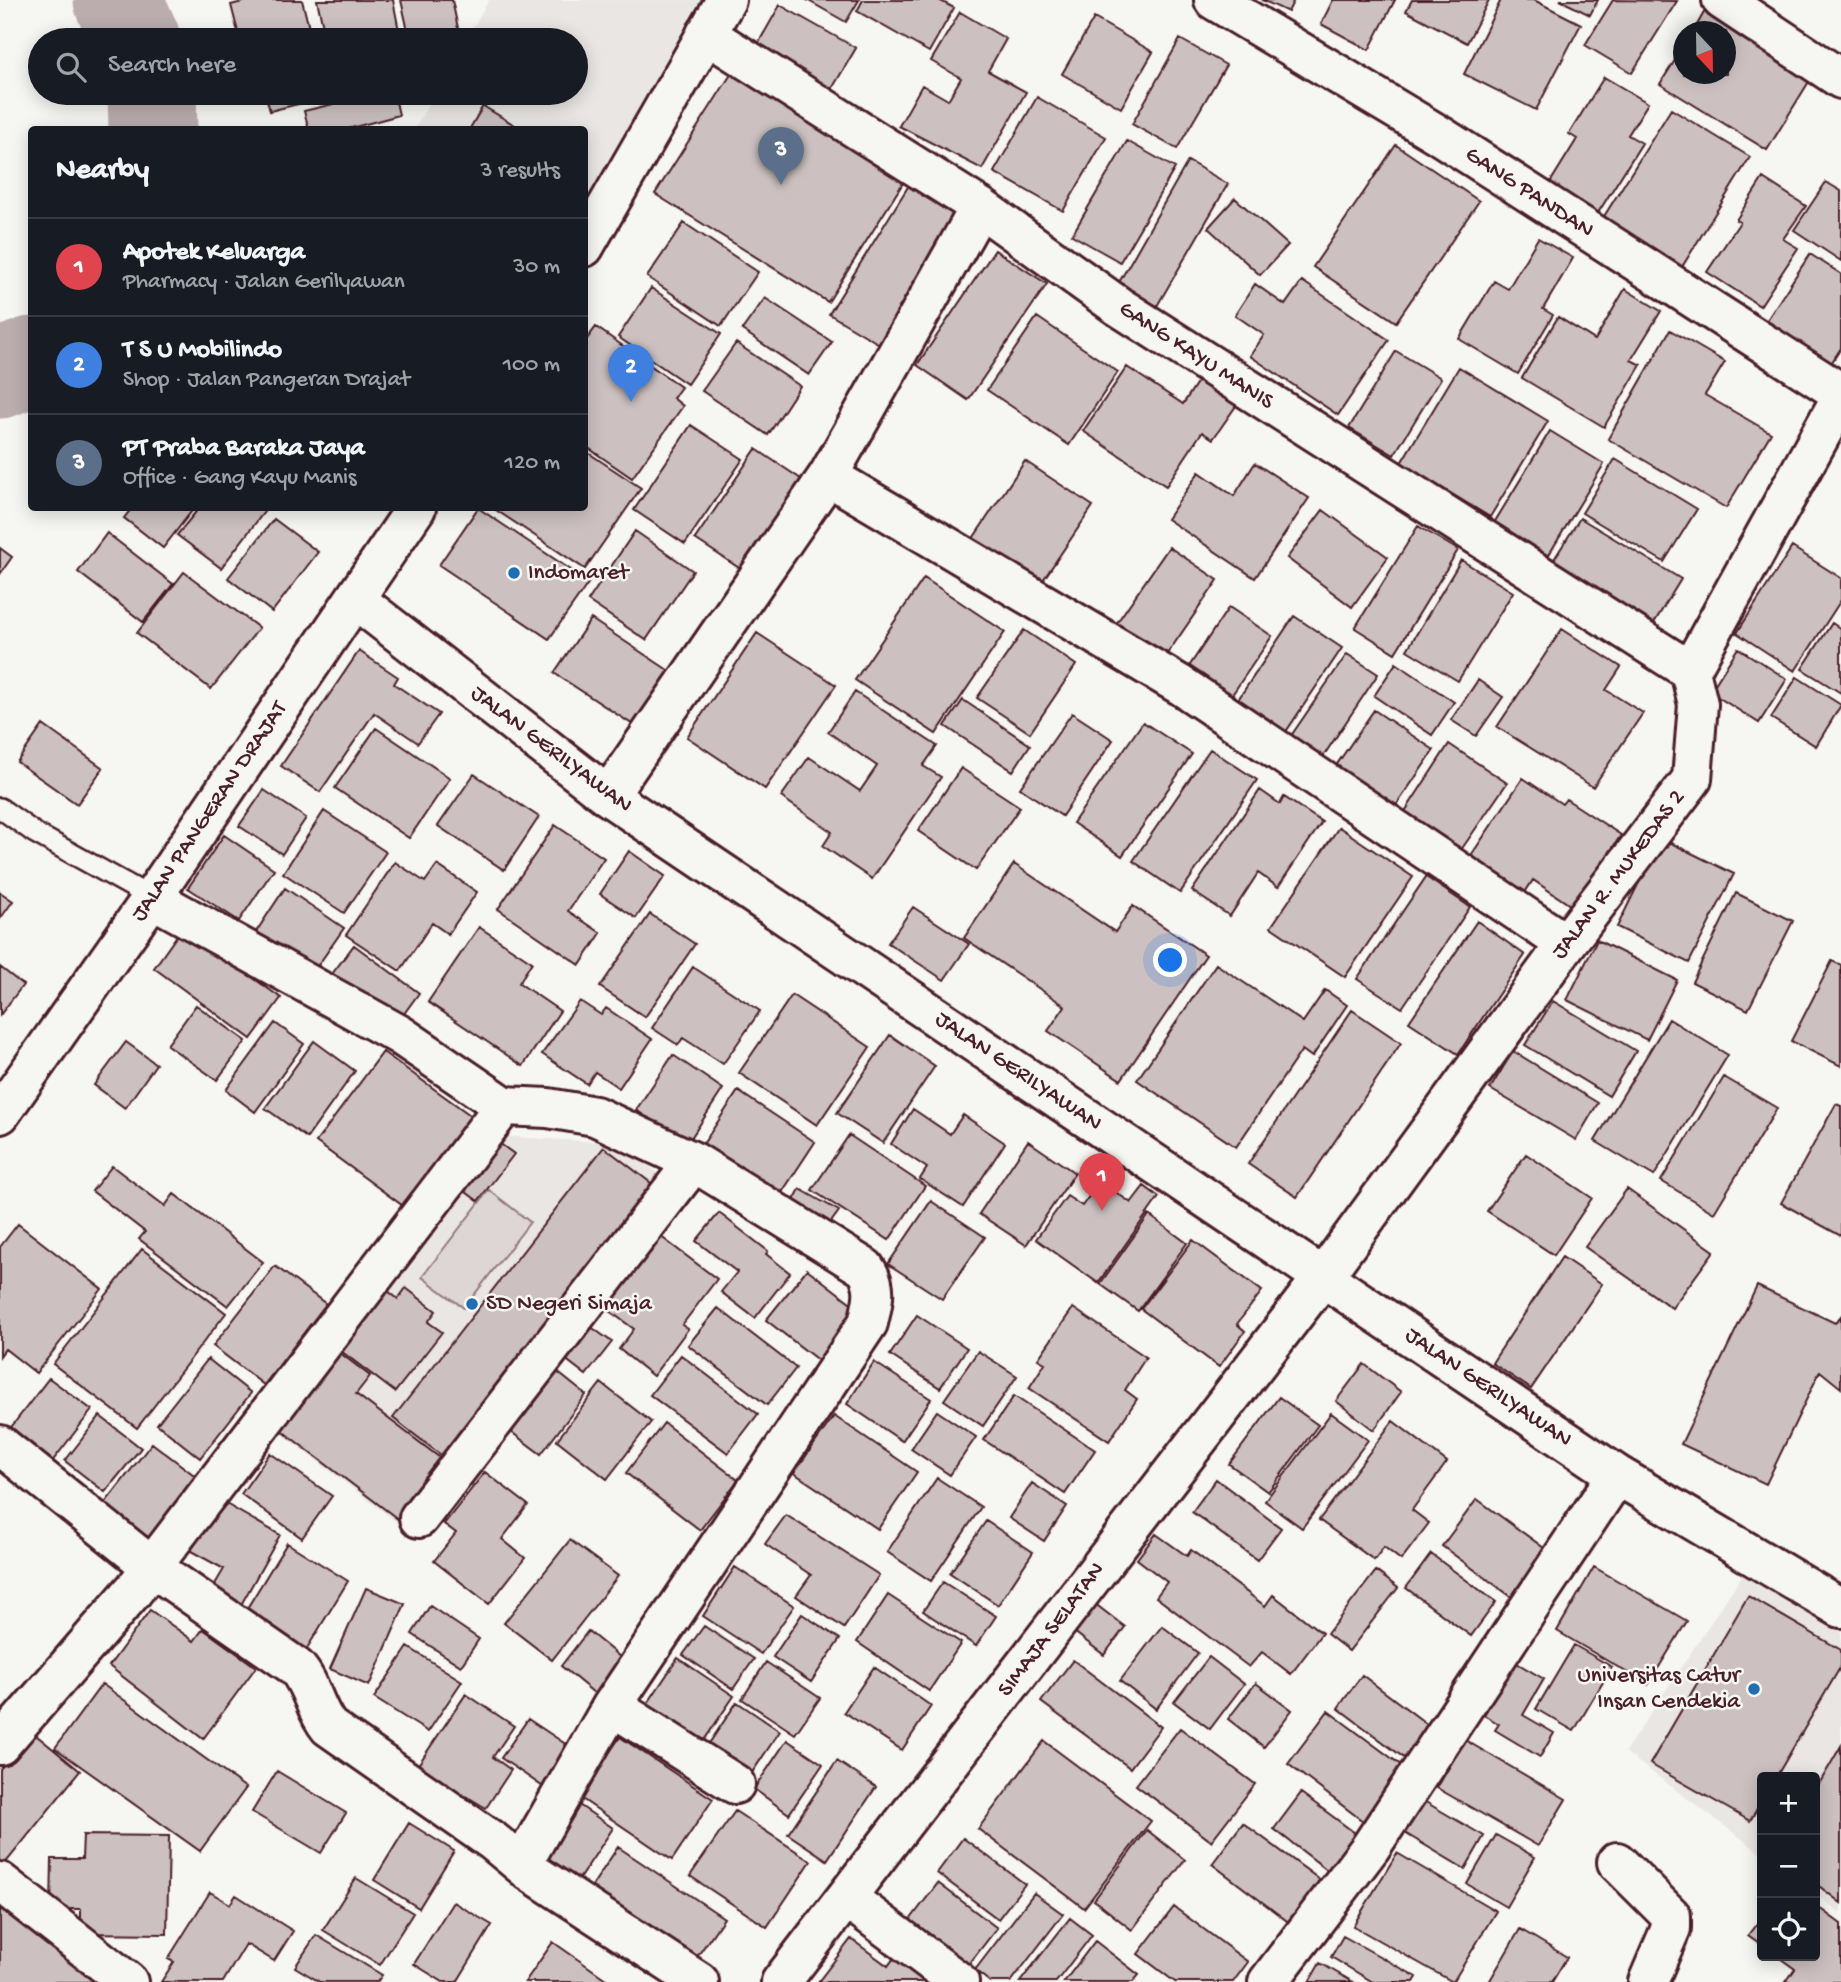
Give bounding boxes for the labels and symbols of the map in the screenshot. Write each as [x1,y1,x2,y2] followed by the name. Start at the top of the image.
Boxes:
[1673,21,1736,84] north arrow
[758,127,804,185] pin: 3
[1460,141,1598,245] street label: GANG PANDAN
[1113,296,1279,416] street label: GANG KAYU MANIS
[608,344,654,402] pin: 2
[528,560,630,587] place label: Indomaret
[506,565,522,581] marker: Indomaret
[465,680,637,820] street label: JALAN GERILYAWAN
[126,696,294,927] street label: JALAN PANGERAN DRAJAT
[1546,785,1692,965] street label: JALAN R. MUKEDAS 2
[1153,943,1187,977] your location
[929,1006,1107,1138] street label: JALAN GERILYAWAN
[1079,1153,1125,1211] pin: 1
[486,1291,653,1318] place label: SD Negeri Simaja
[464,1296,480,1312] marker: SD Negeri Simaja
[1399,1322,1577,1454] street label: JALAN GERILYAWAN
[993,1557,1111,1703] street label: SIMAJA SELATAN
[1578,1663,1742,1716] place label: Universitas Catur Insan Cendekia
[1746,1681,1762,1697] marker: Universitas Catur Insan Cendekia

